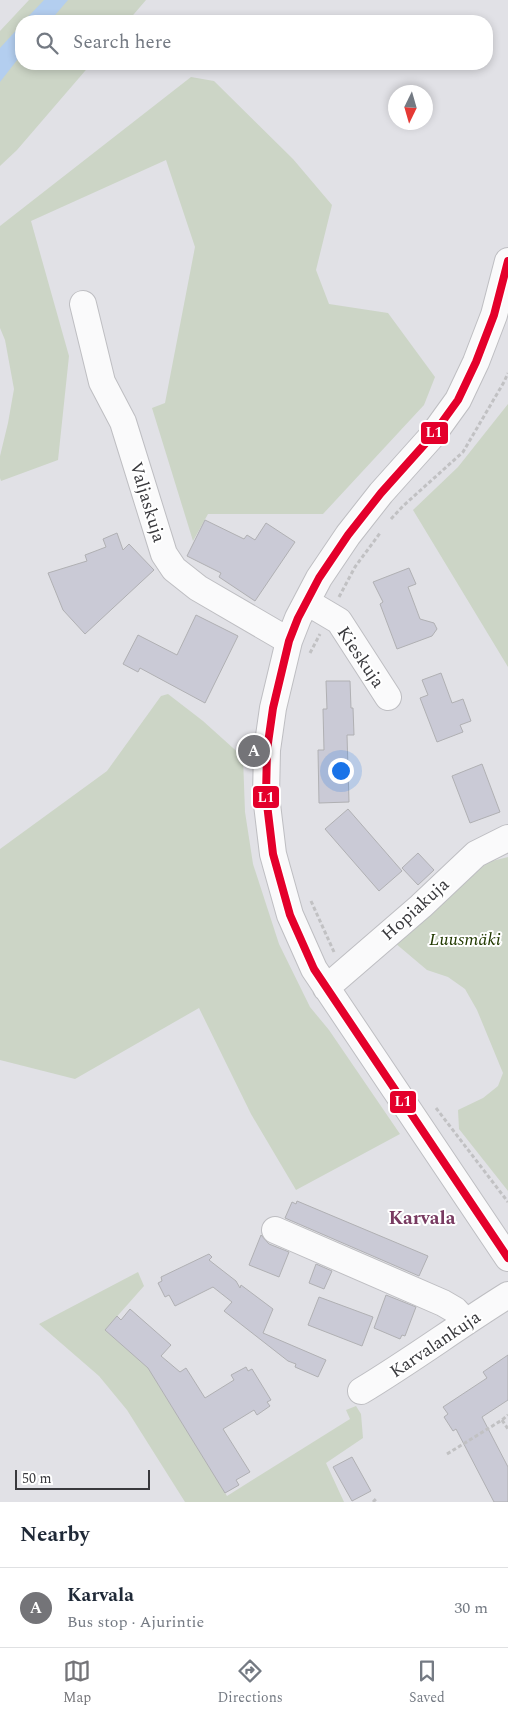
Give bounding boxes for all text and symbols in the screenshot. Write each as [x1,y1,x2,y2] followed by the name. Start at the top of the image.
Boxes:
[15,15,493,70] search box
[73,28,172,57] text: Search here
[33,29,61,57] icon: search
[388,85,433,130] north arrow
[420,421,449,445] line badge: L1
[426,422,442,443] text: L1
[122,458,173,546] street label: Valjaskuja
[330,621,391,694] street label: Kieskuja
[238,732,270,770] pin: A
[328,758,354,784] your location
[252,785,280,809] line badge: L1
[258,787,274,808] text: L1
[375,871,455,947] street label: Hopiakuja
[429,926,501,953] park label: Luusmäki
[389,1090,417,1114] line badge: L1
[395,1091,411,1112] text: L1
[388,1204,456,1233] district label: Karvala
[384,1304,486,1385] street label: Karvalankuja
[15,1467,150,1490] scale bar
[22,1468,52,1489] text: 50 m
[20,1519,90,1551] text: Nearby
[67,1581,134,1610] text: Karvala
[30,1596,42,1620] text: A
[454,1596,488,1620] text: 30 m
[67,1610,204,1634] text: Bus stop · Ajurintie
[63,1657,91,1708] tab: Map
[217,1657,283,1708] tab: Directions
[409,1657,445,1708] tab: Saved

